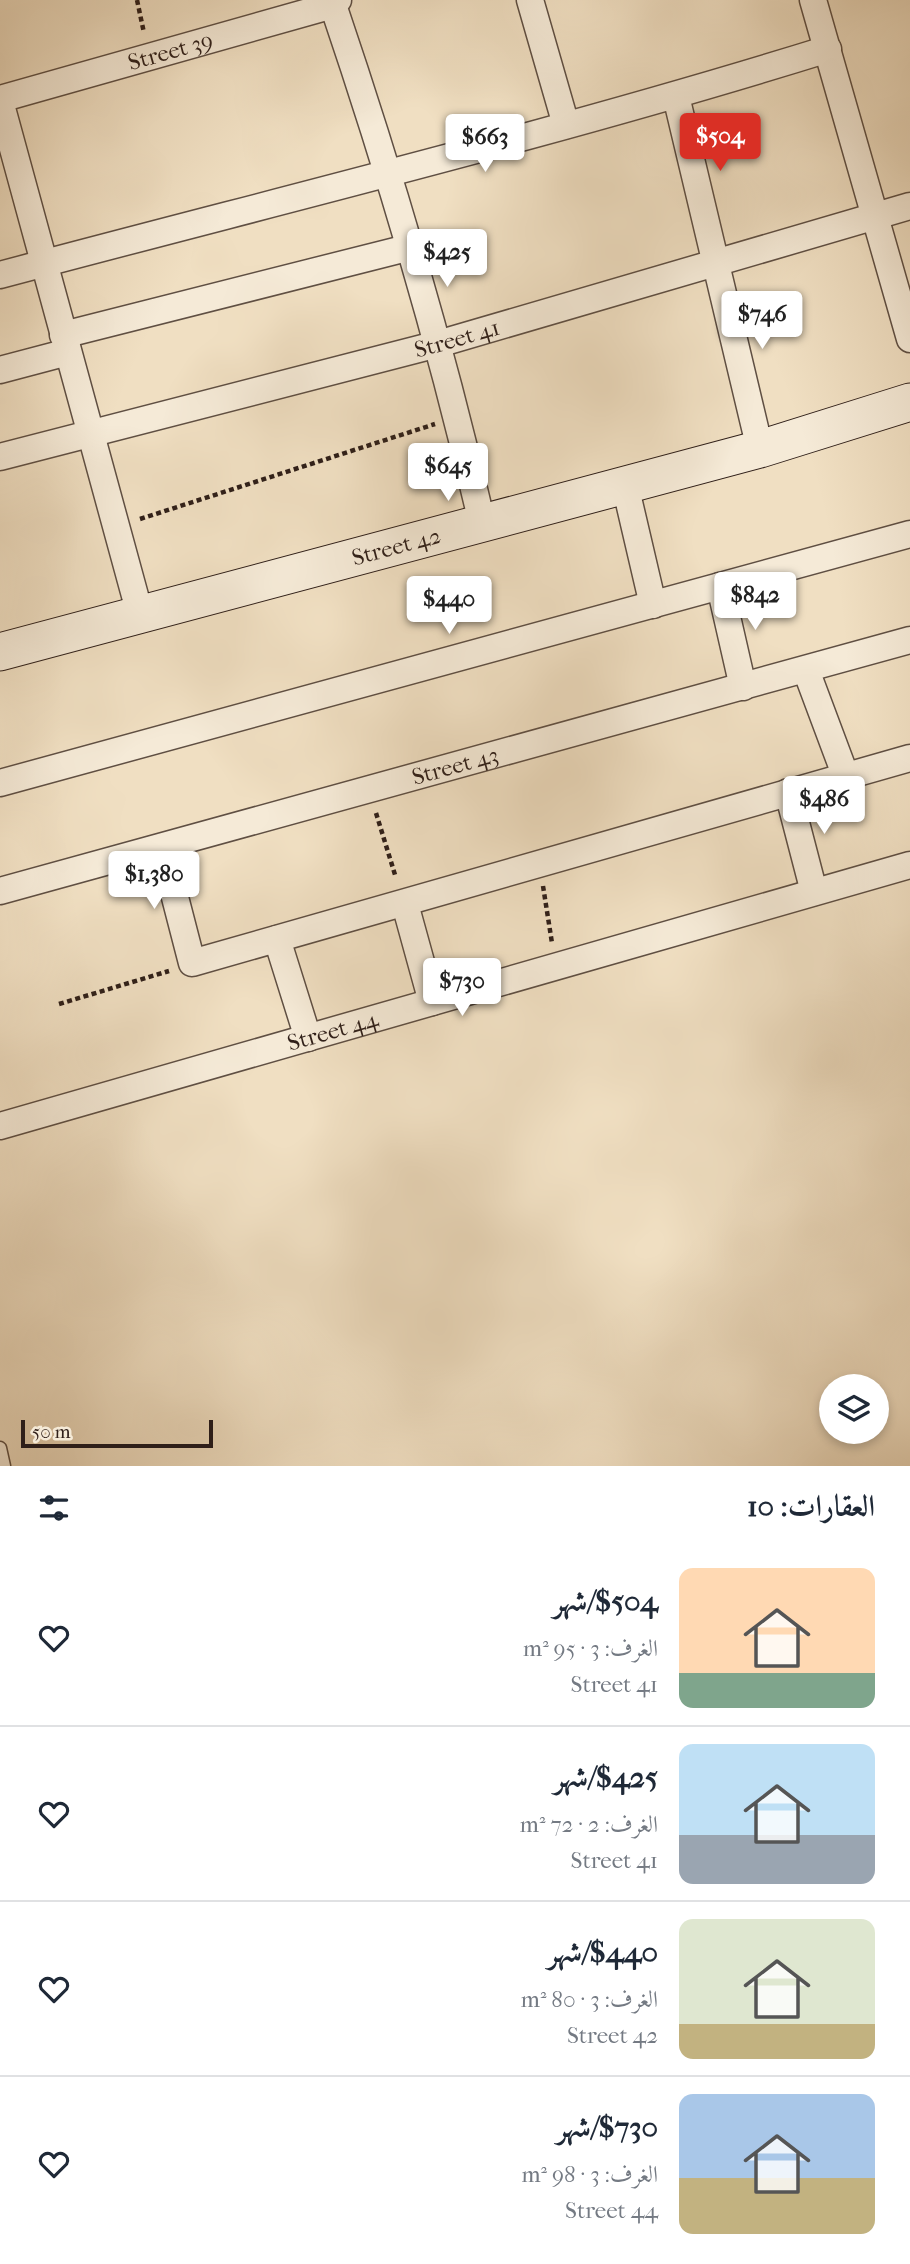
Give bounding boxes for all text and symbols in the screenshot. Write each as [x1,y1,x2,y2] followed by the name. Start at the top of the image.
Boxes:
[125,26,216,76] street label: Street 39
[444,114,526,174] pin: $663
[679,114,761,173] pin: $504
[696,122,744,149] text: $504
[462,123,509,150] text: $663
[406,230,488,289] pin: $425
[423,238,471,265] text: $425
[721,292,803,351] pin: $746
[737,300,787,327] text: $746
[411,313,503,363] street label: Street 41
[407,444,489,503] pin: $645
[424,452,472,479] text: $645
[349,521,444,571] street label: Street 42
[714,572,796,632] pin: $842
[408,576,490,636] pin: $440
[730,581,780,608] text: $842
[423,585,475,612] text: $440
[409,741,501,790] street label: Street 43
[783,776,865,836] pin: $486
[799,785,849,812] text: $486
[97,852,211,911] pin: $1,380
[124,860,184,887] text: $1,380
[421,958,503,1018] pin: $730
[439,967,485,994] text: $730
[284,1004,382,1056] street label: Street 44
[819,1374,889,1444] map controls
[819,1374,889,1444] button: layers
[21,1417,214,1449] scale bar
[32,1421,71,1443] text: 50 m
[35,1489,73,1527] icon: filters
[747,1489,875,1524] text: العقارات: 10
[553,1584,658,1619] text: $504/شهر
[735,1596,819,1680] icon: home
[35,1619,73,1657] icon: heart
[523,1635,658,1662] text: الغرف: 3 · 95 m²
[571,1671,658,1698] text: Street 41
[554,1760,658,1795] text: $425/شهر
[735,1772,819,1856] icon: home
[35,1795,73,1833] icon: heart
[520,1811,658,1838] text: الغرف: 2 · 72 m²
[571,1847,658,1874] text: Street 41
[548,1935,658,1970] text: $440/شهر
[735,1947,819,2031] icon: home
[35,1970,73,2008] icon: heart
[521,1986,658,2013] text: الغرف: 3 · 80 m²
[567,2022,658,2049] text: Street 42
[556,2110,658,2145] text: $730/شهر
[735,2122,819,2206] icon: home
[35,2145,73,2183] icon: heart
[521,2161,658,2188] text: الغرف: 3 · 98 m²
[565,2197,658,2224] text: Street 44

